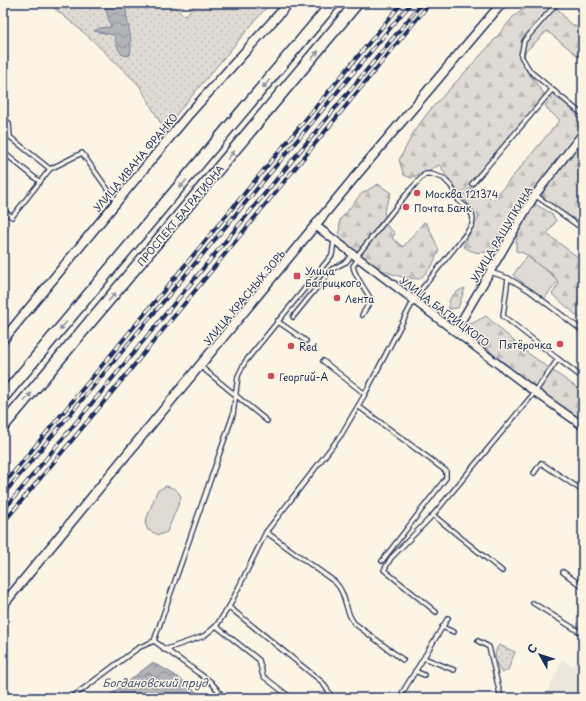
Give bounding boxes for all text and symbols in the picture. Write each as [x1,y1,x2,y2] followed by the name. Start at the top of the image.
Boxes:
[310,50,319,60] one-way arrow
[262,79,271,89] one-way arrow
[89,109,181,214] street label: УЛИЦА ИВАНА ФРАНКО
[227,149,236,160] one-way arrow
[133,161,227,269] street label: ПРОСПЕКТ БАГРАТИОНА
[178,178,187,189] one-way arrow
[466,183,536,285] street label: УЛИЦА РАЩУПКИНА
[425,186,499,201] place label: Москва 121374
[412,188,422,198] marker: Москва 121374
[414,200,472,215] place label: Почта Банк
[401,202,411,212] marker: Почта Банк
[200,246,288,348] street label: УЛИЦА КРАСНЫХ ЗОРЬ
[305,263,362,290] place label: Улица Багрицкого
[292,271,302,281] marker: Улица Багрицкого
[397,272,493,350] street label: УЛИЦА БАГРИЦКОГО
[345,291,375,306] place label: Лента
[107,292,116,302] one-way arrow
[332,293,342,303] marker: Лента
[59,321,68,332] one-way arrow
[499,337,553,352] place label: Пятёрочка
[299,339,317,354] place label: Red
[555,339,565,349] marker: Пятёрочка
[286,341,296,351] marker: Red
[279,369,328,384] place label: Георгий-А
[266,371,276,381] marker: Георгий-А
[24,391,33,402] one-way arrow
[520,635,560,675] north arrow
[523,640,541,657] text: С
[102,674,209,691] water label: Богдановский пруд

